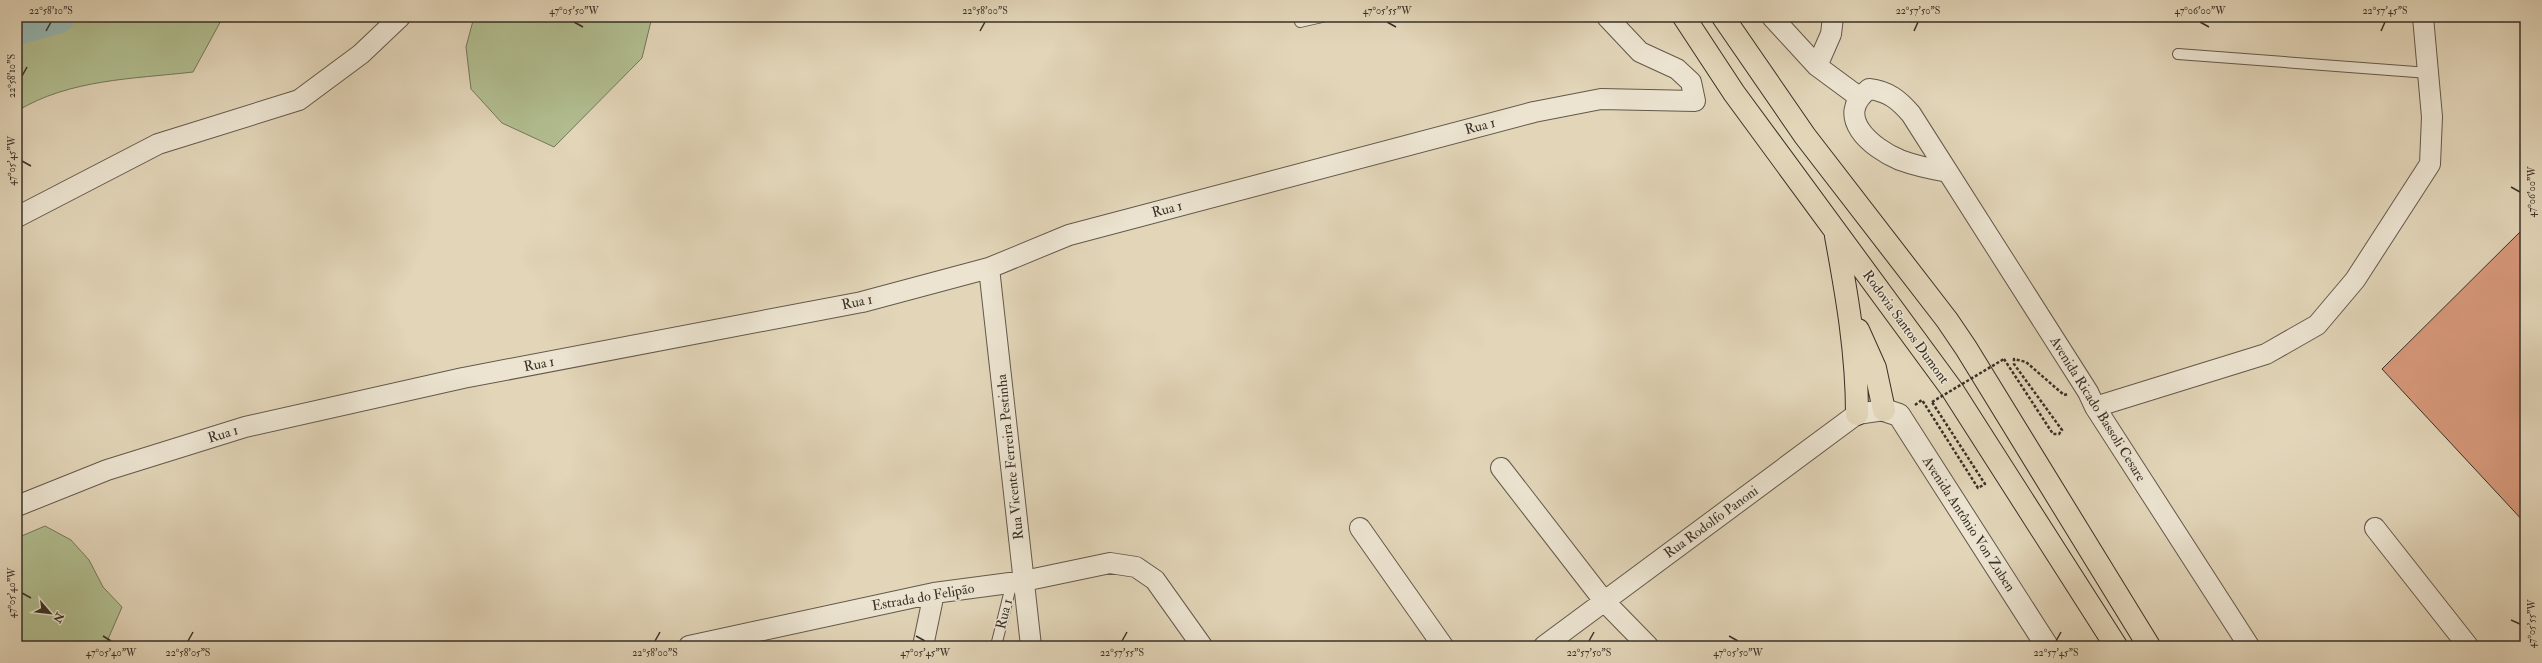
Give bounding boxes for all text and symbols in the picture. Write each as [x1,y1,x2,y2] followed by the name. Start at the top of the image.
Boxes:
[29,5,73,17] text: 22°58'10"S
[549,5,599,17] text: 47°05'50"W
[962,5,1008,17] text: 22°58'00"S
[1363,5,1412,17] text: 47°05'55"W
[1896,5,1940,17] text: 22°57'50"S
[2175,5,2226,17] text: 47°06'00"W
[2363,5,2407,17] text: 22°57'45"S
[6,54,18,98] text: 22°58'10"S
[1463,114,1497,138] street label: Rua 1
[6,135,18,186] text: 47°05'45"W
[2526,166,2538,217] text: 47°06'00"W
[1150,197,1184,221] street label: Rua 1
[1859,267,1953,387] street label: Rodovia Santos Dumont
[840,290,874,314] street label: Rua 1
[2046,333,2150,485] street label: Avenida Ricado Bassoli Cesare
[522,353,556,375] street label: Rua 1
[993,373,1027,541] street label: Rua Vicente Ferreira Pestinha
[206,421,240,447] street label: Rua 1
[1918,452,2019,595] street label: Avenida Antônio Von Zuben
[1661,482,1762,562] street label: Rua Rodolfo Panoni
[6,567,18,618] text: 47°05'40"W
[870,580,976,615] street label: Estrada do Felipão
[30,593,70,633] north arrow
[992,597,1016,631] street label: Rua 1
[2526,599,2538,648] text: 47°05'55"W
[50,609,67,626] text: N
[86,647,137,659] text: 47°05'40"W
[166,647,210,659] text: 22°58'05"S
[632,647,678,659] text: 22°58'00"S
[900,647,951,659] text: 47°05'45"W
[1100,647,1144,659] text: 22°57'55"S
[1567,647,1611,659] text: 22°57'50"S
[1713,647,1763,659] text: 47°05'50"W
[2034,647,2078,659] text: 22°57'45"S

